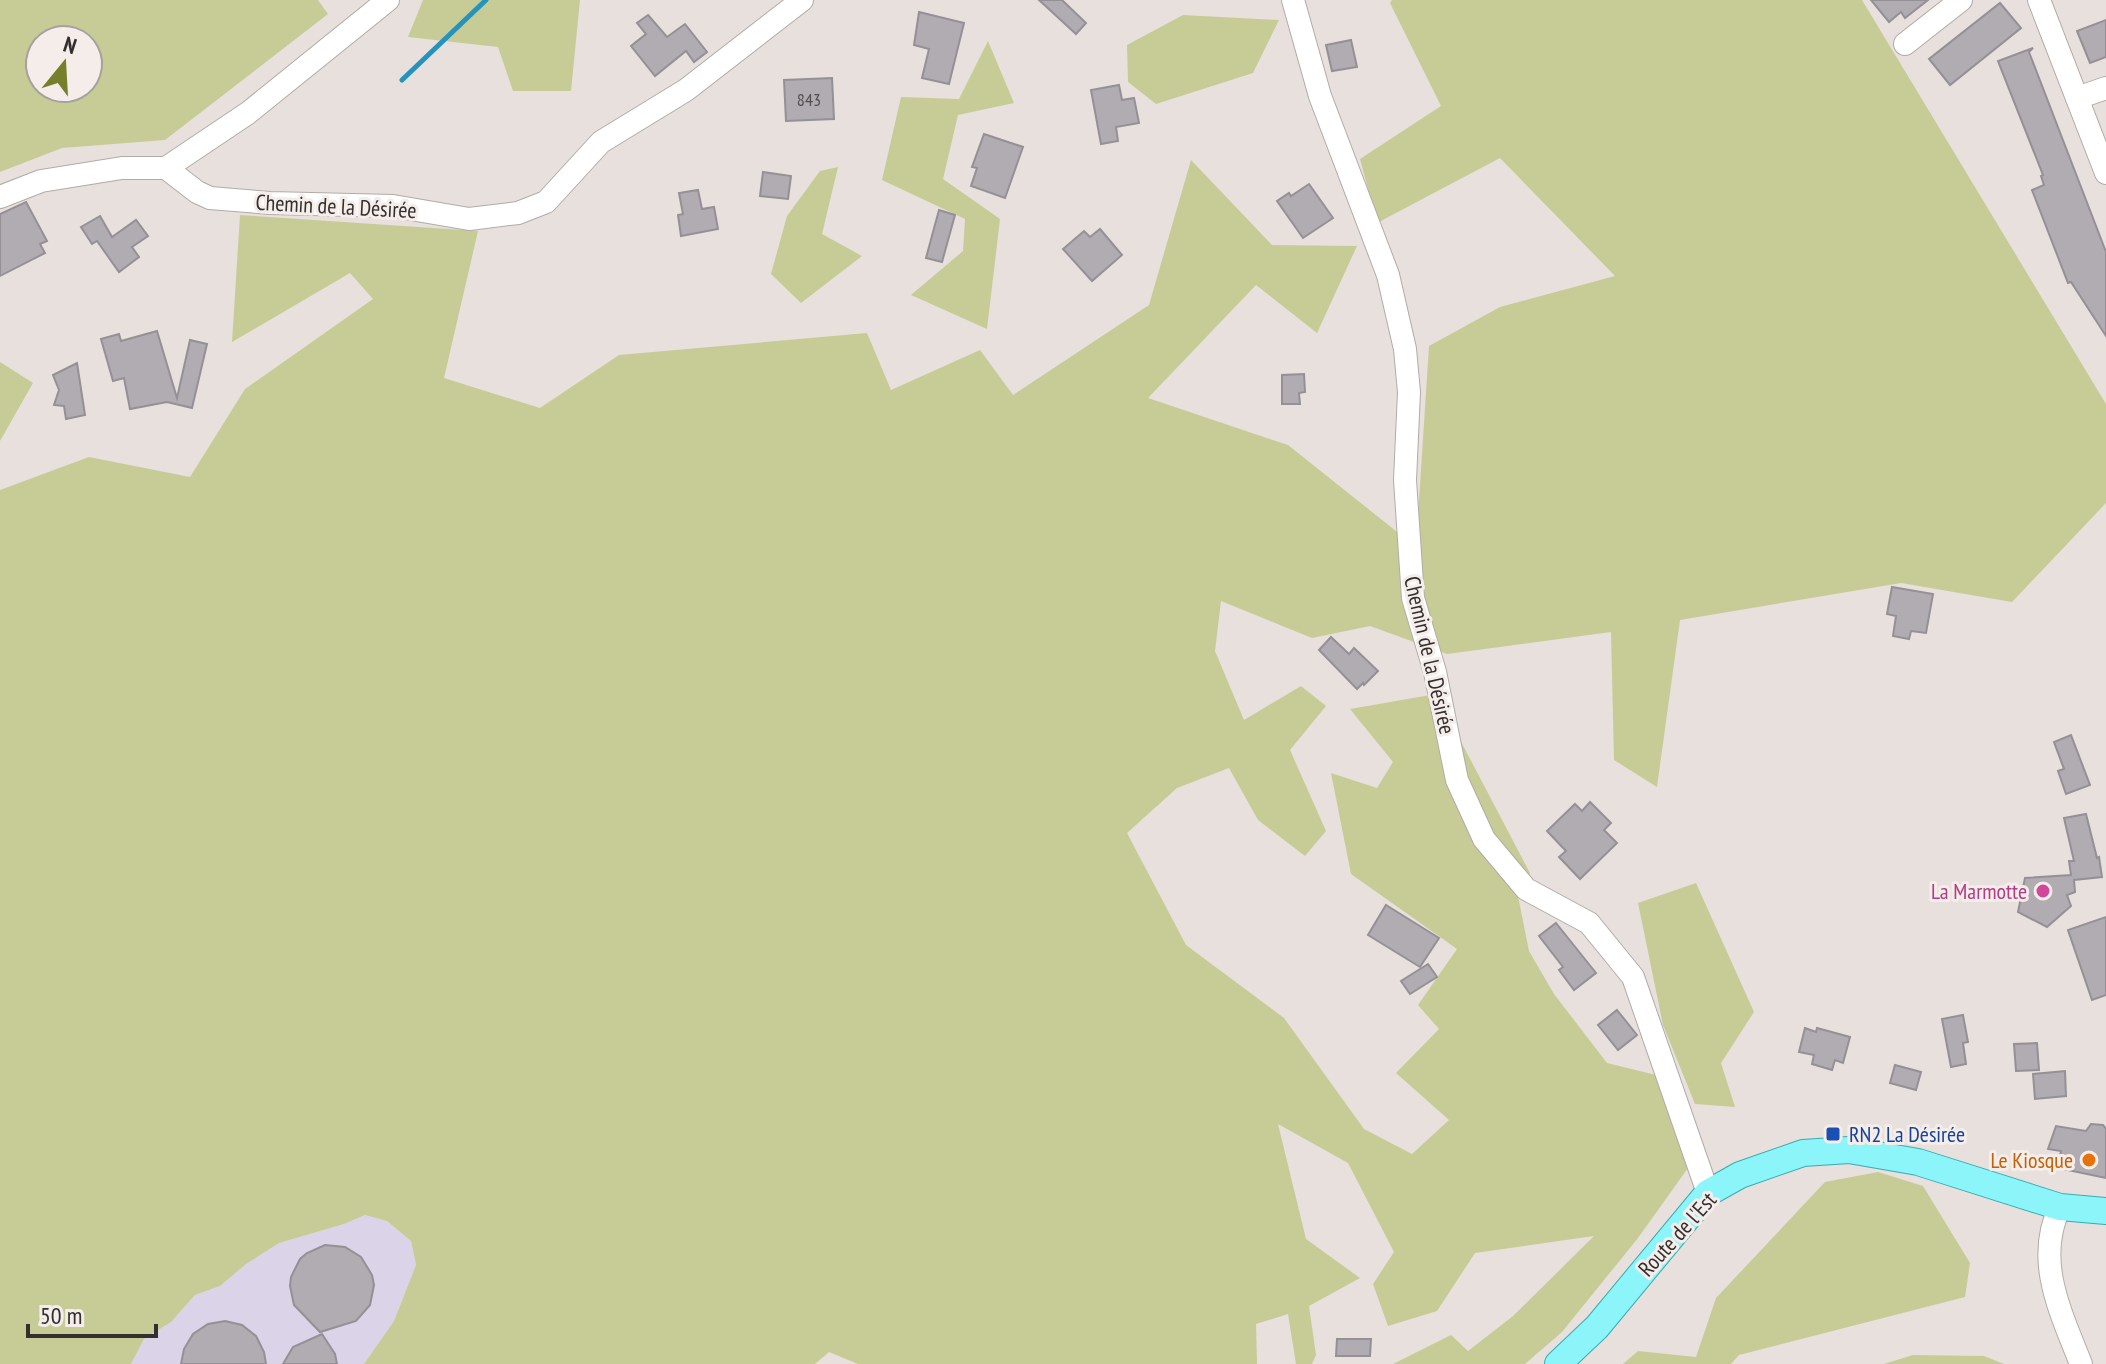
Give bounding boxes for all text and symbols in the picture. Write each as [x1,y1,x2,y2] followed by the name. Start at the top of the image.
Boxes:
[24,24,104,104] north arrow
[60,30,80,60] text: N
[797,88,821,111] house number: 843
[255,188,417,224] street label: Chemin de la Désirée
[1398,573,1462,737] street label: Chemin de la Désirée
[1931,877,2027,905] place label: La Marmotte
[2034,882,2052,900] marker: La Marmotte
[1849,1120,1965,1148] place label: RN2 La Désirée
[1824,1125,1842,1143] marker: RN2 La Désirée
[1990,1146,2073,1174] place label: Le Kiosque
[2080,1151,2098,1169] marker: Le Kiosque
[1632,1186,1722,1282] street label: Route de l'Est
[28,1288,156,1338] scale bar
[40,1300,82,1331] text: 50 m

